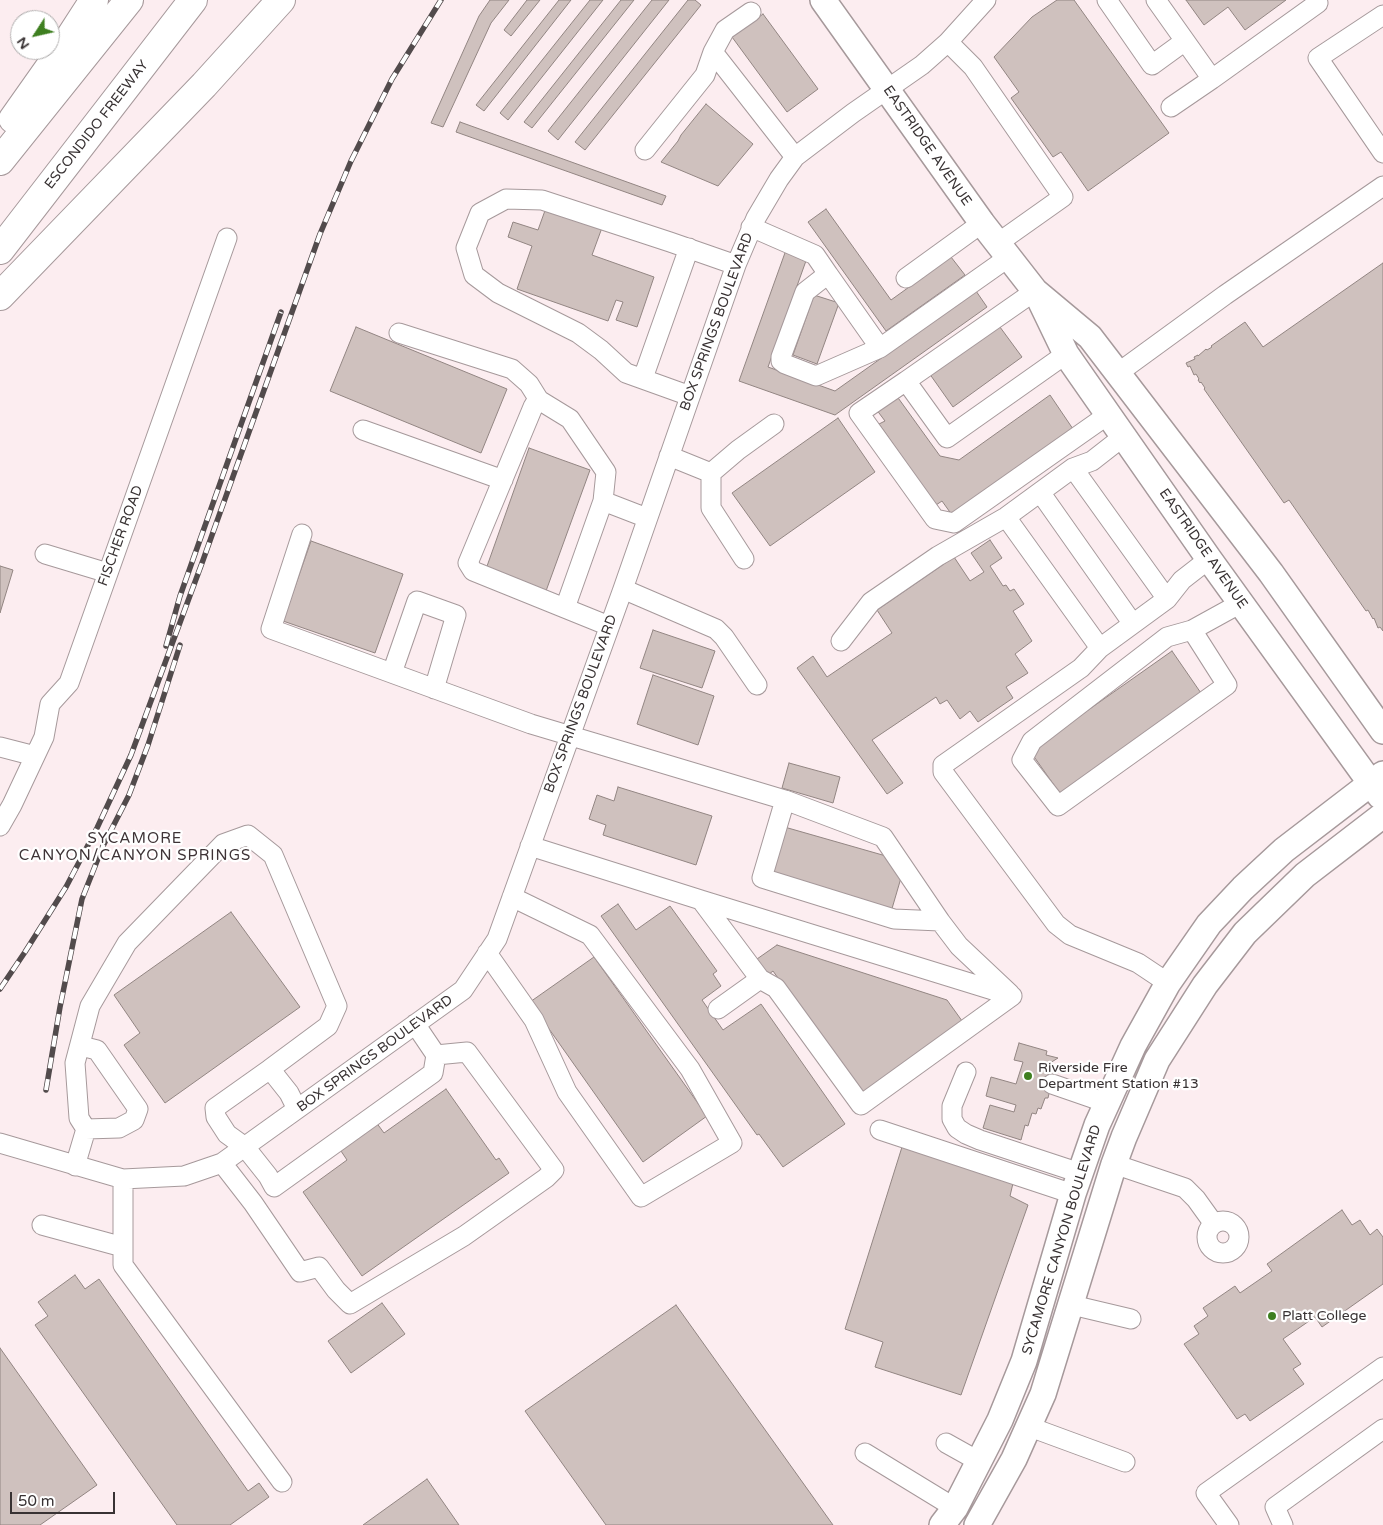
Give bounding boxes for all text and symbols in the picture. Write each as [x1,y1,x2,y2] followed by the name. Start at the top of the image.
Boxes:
[10,10,60,60] north arrow
[13,34,33,53] text: N
[42,57,152,193] street label: ESCONDIDO FREEWAY
[879,83,975,209] street label: EASTRIDGE AVENUE
[677,231,757,413] street label: BOX SPRINGS BOULEVARD
[95,483,147,589] street label: FISCHER ROAD
[1155,486,1251,612] street label: EASTRIDGE AVENUE
[541,613,621,795] street label: BOX SPRINGS BOULEVARD
[16,830,254,865] district label: SYCAMORE CANYON/CANYON SPRINGS
[294,992,456,1116] street label: BOX SPRINGS BOULEVARD
[1038,1060,1199,1092] place label: Riverside Fire Department Station #13
[1022,1070,1034,1082] marker: Riverside Fire Department Station #13
[1019,1123,1105,1357] street label: SYCAMORE CANYON BOULEVARD
[1282,1308,1367,1324] place label: Platt College
[1266,1310,1278,1322] marker: Platt College
[12,1482,118,1514] scale bar
[18,1492,55,1510] text: 50 m

